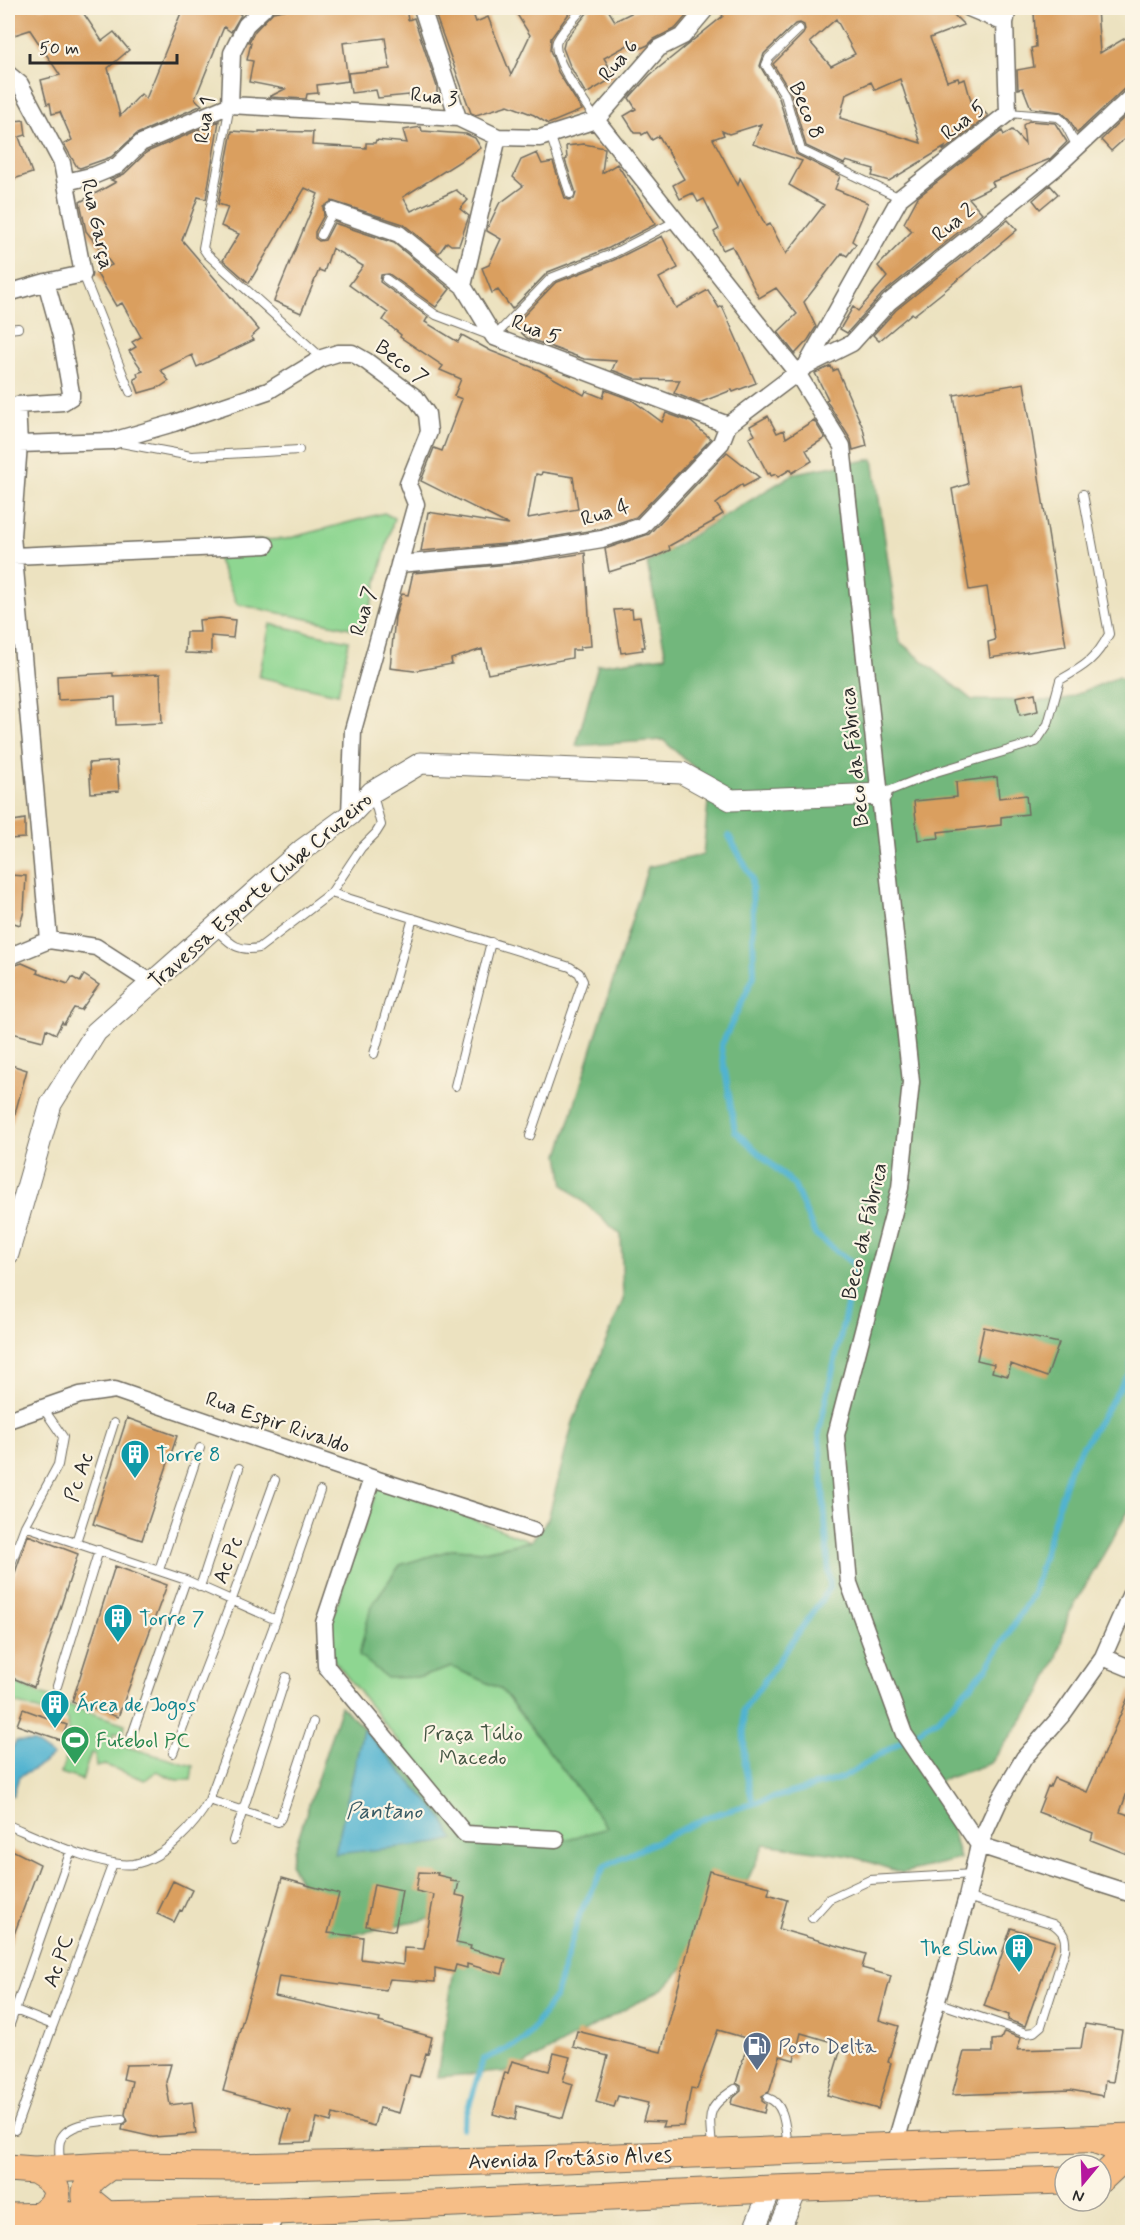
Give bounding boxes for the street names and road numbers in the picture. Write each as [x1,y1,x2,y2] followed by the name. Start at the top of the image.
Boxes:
[592,33,645,88] street label: Rua 6
[782,78,831,143] street label: Beco 8
[409,81,459,113] street label: Rua 3
[935,94,992,147] street label: Rua 5
[188,95,222,145] street label: Rua 1
[74,176,120,272] street label: Rua Garça
[926,197,981,249] street label: Rua 2
[507,308,564,352] street label: Rua 5
[369,333,434,392] street label: Beco 7
[577,492,633,534] street label: Rua 4
[344,583,384,639] street label: Rua 7
[834,686,876,828] street label: Beco da Fábrica
[143,786,378,996] street label: Travessa Esporte Clube Cruzeiro
[836,1160,894,1303] street label: Beco da Fábrica
[202,1385,354,1461] street label: Rua Espir Rivaldo
[58,1449,100,1505] street label: Pc Ac
[207,1533,249,1588] street label: Ac Pc
[37,1931,81,1991] street label: Ac PC
[467,2141,673,2177] street label: Avenida Protásio Alves

